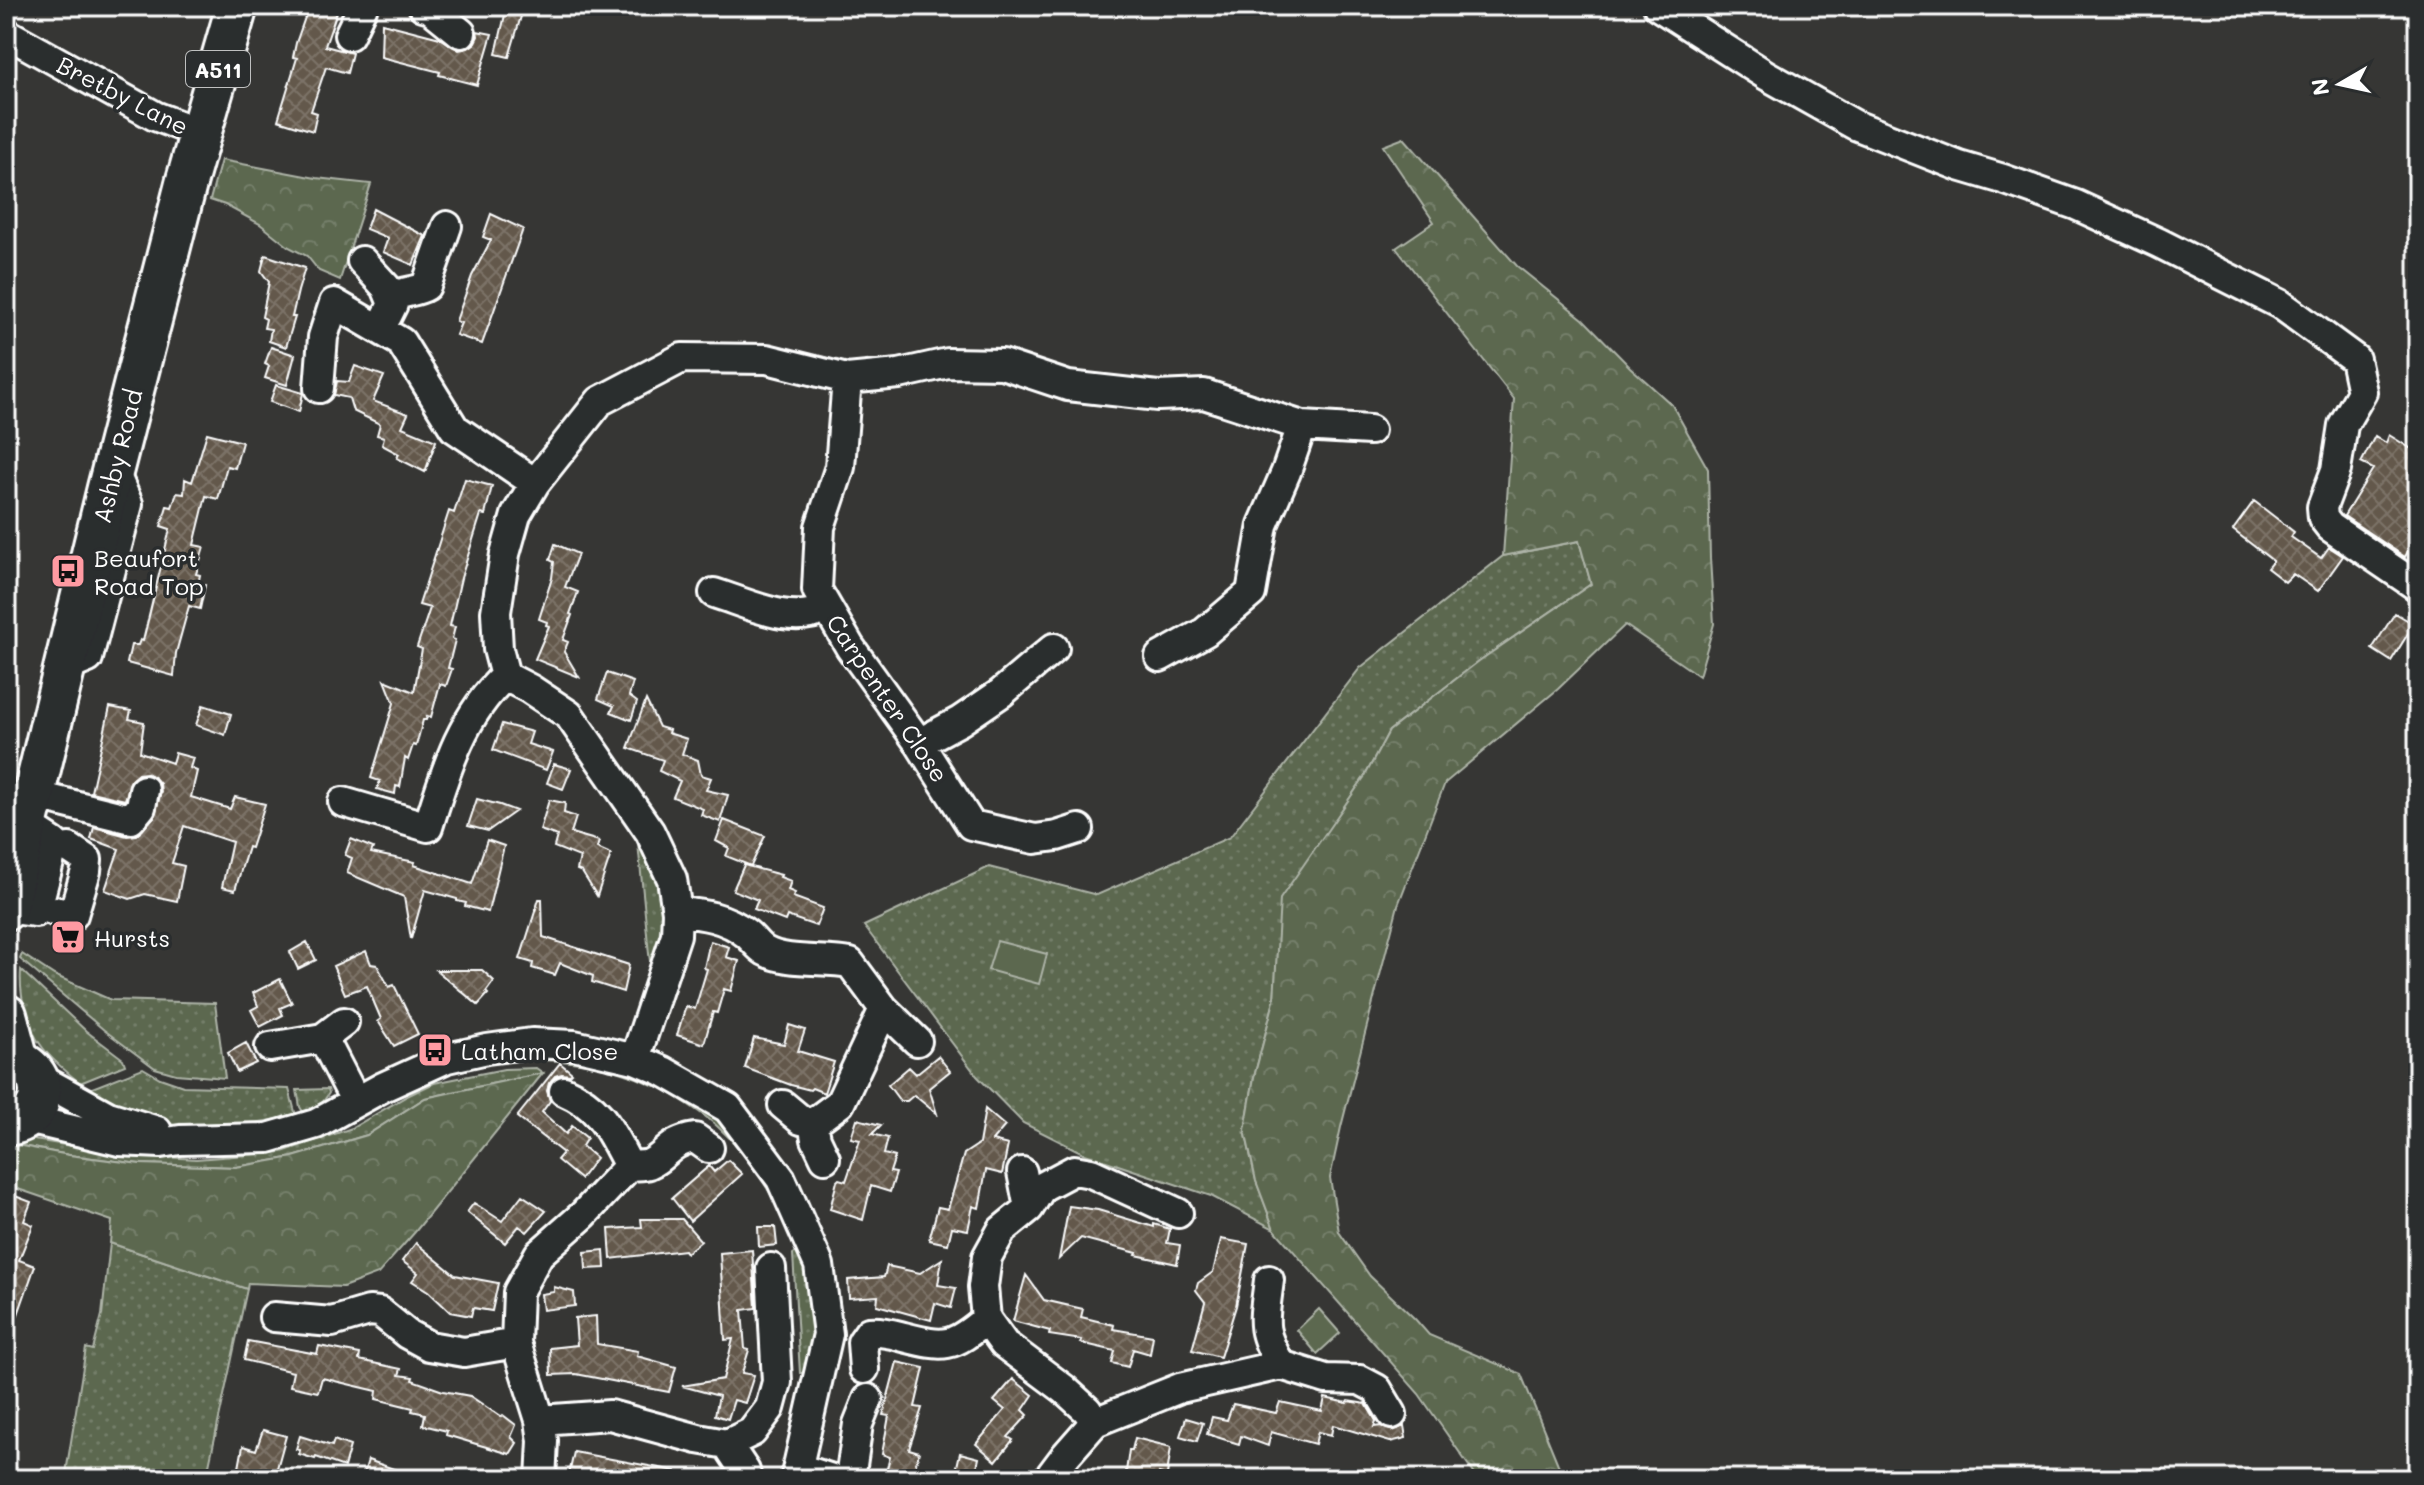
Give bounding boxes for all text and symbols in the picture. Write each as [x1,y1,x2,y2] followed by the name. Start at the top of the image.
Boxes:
[2300,44,2380,124] north arrow
[52,49,194,141] street label: Bretby Lane
[186,51,250,87] road number: A511
[2304,77,2335,98] text: N
[85,386,149,526] street label: Ashby Road
[94,542,204,601] place label: Beaufort Road Top
[49,552,87,590] bus stop icon: Beaufort Road Top
[820,608,956,788] street label: Carpenter Close
[49,918,87,956] supermarket icon: Hursts
[94,922,170,953] place label: Hursts
[416,1031,454,1069] bus stop icon: Latham Close
[461,1035,618,1066] place label: Latham Close

